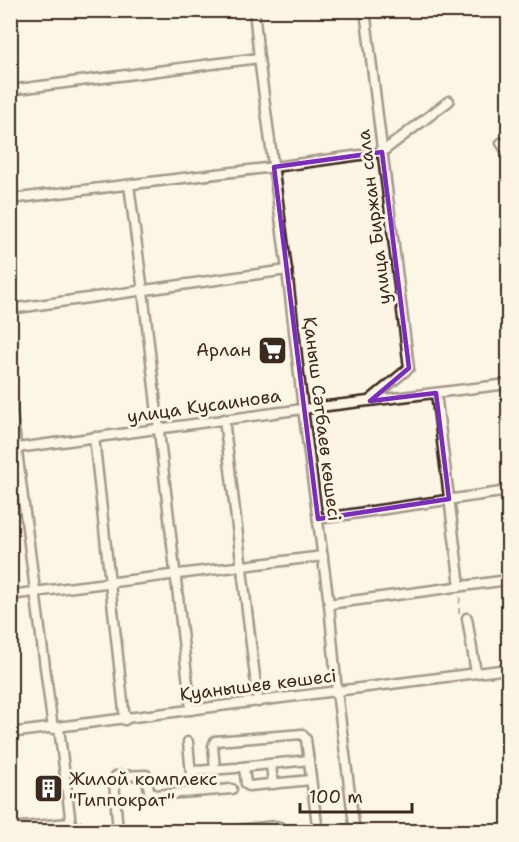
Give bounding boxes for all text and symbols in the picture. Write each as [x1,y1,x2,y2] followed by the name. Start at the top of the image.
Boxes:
[351,128,397,306] street label: улица Биржан сала
[298,315,346,523] street label: Қаныш Сәтбаев көшесі
[256,334,288,366] supermarket icon: Арлан
[196,338,251,362] place label: Арлан
[125,383,283,429] street label: улица Кусаинова
[178,663,338,707] street label: Қуанышев көшесі
[69,767,218,812] place label: Жилой комплекс "Гиппократ"
[32,773,64,805] building icon: Жилой комплекс "Гиппократ"
[300,776,412,814] scale bar
[309,785,363,809] text: 100 m

